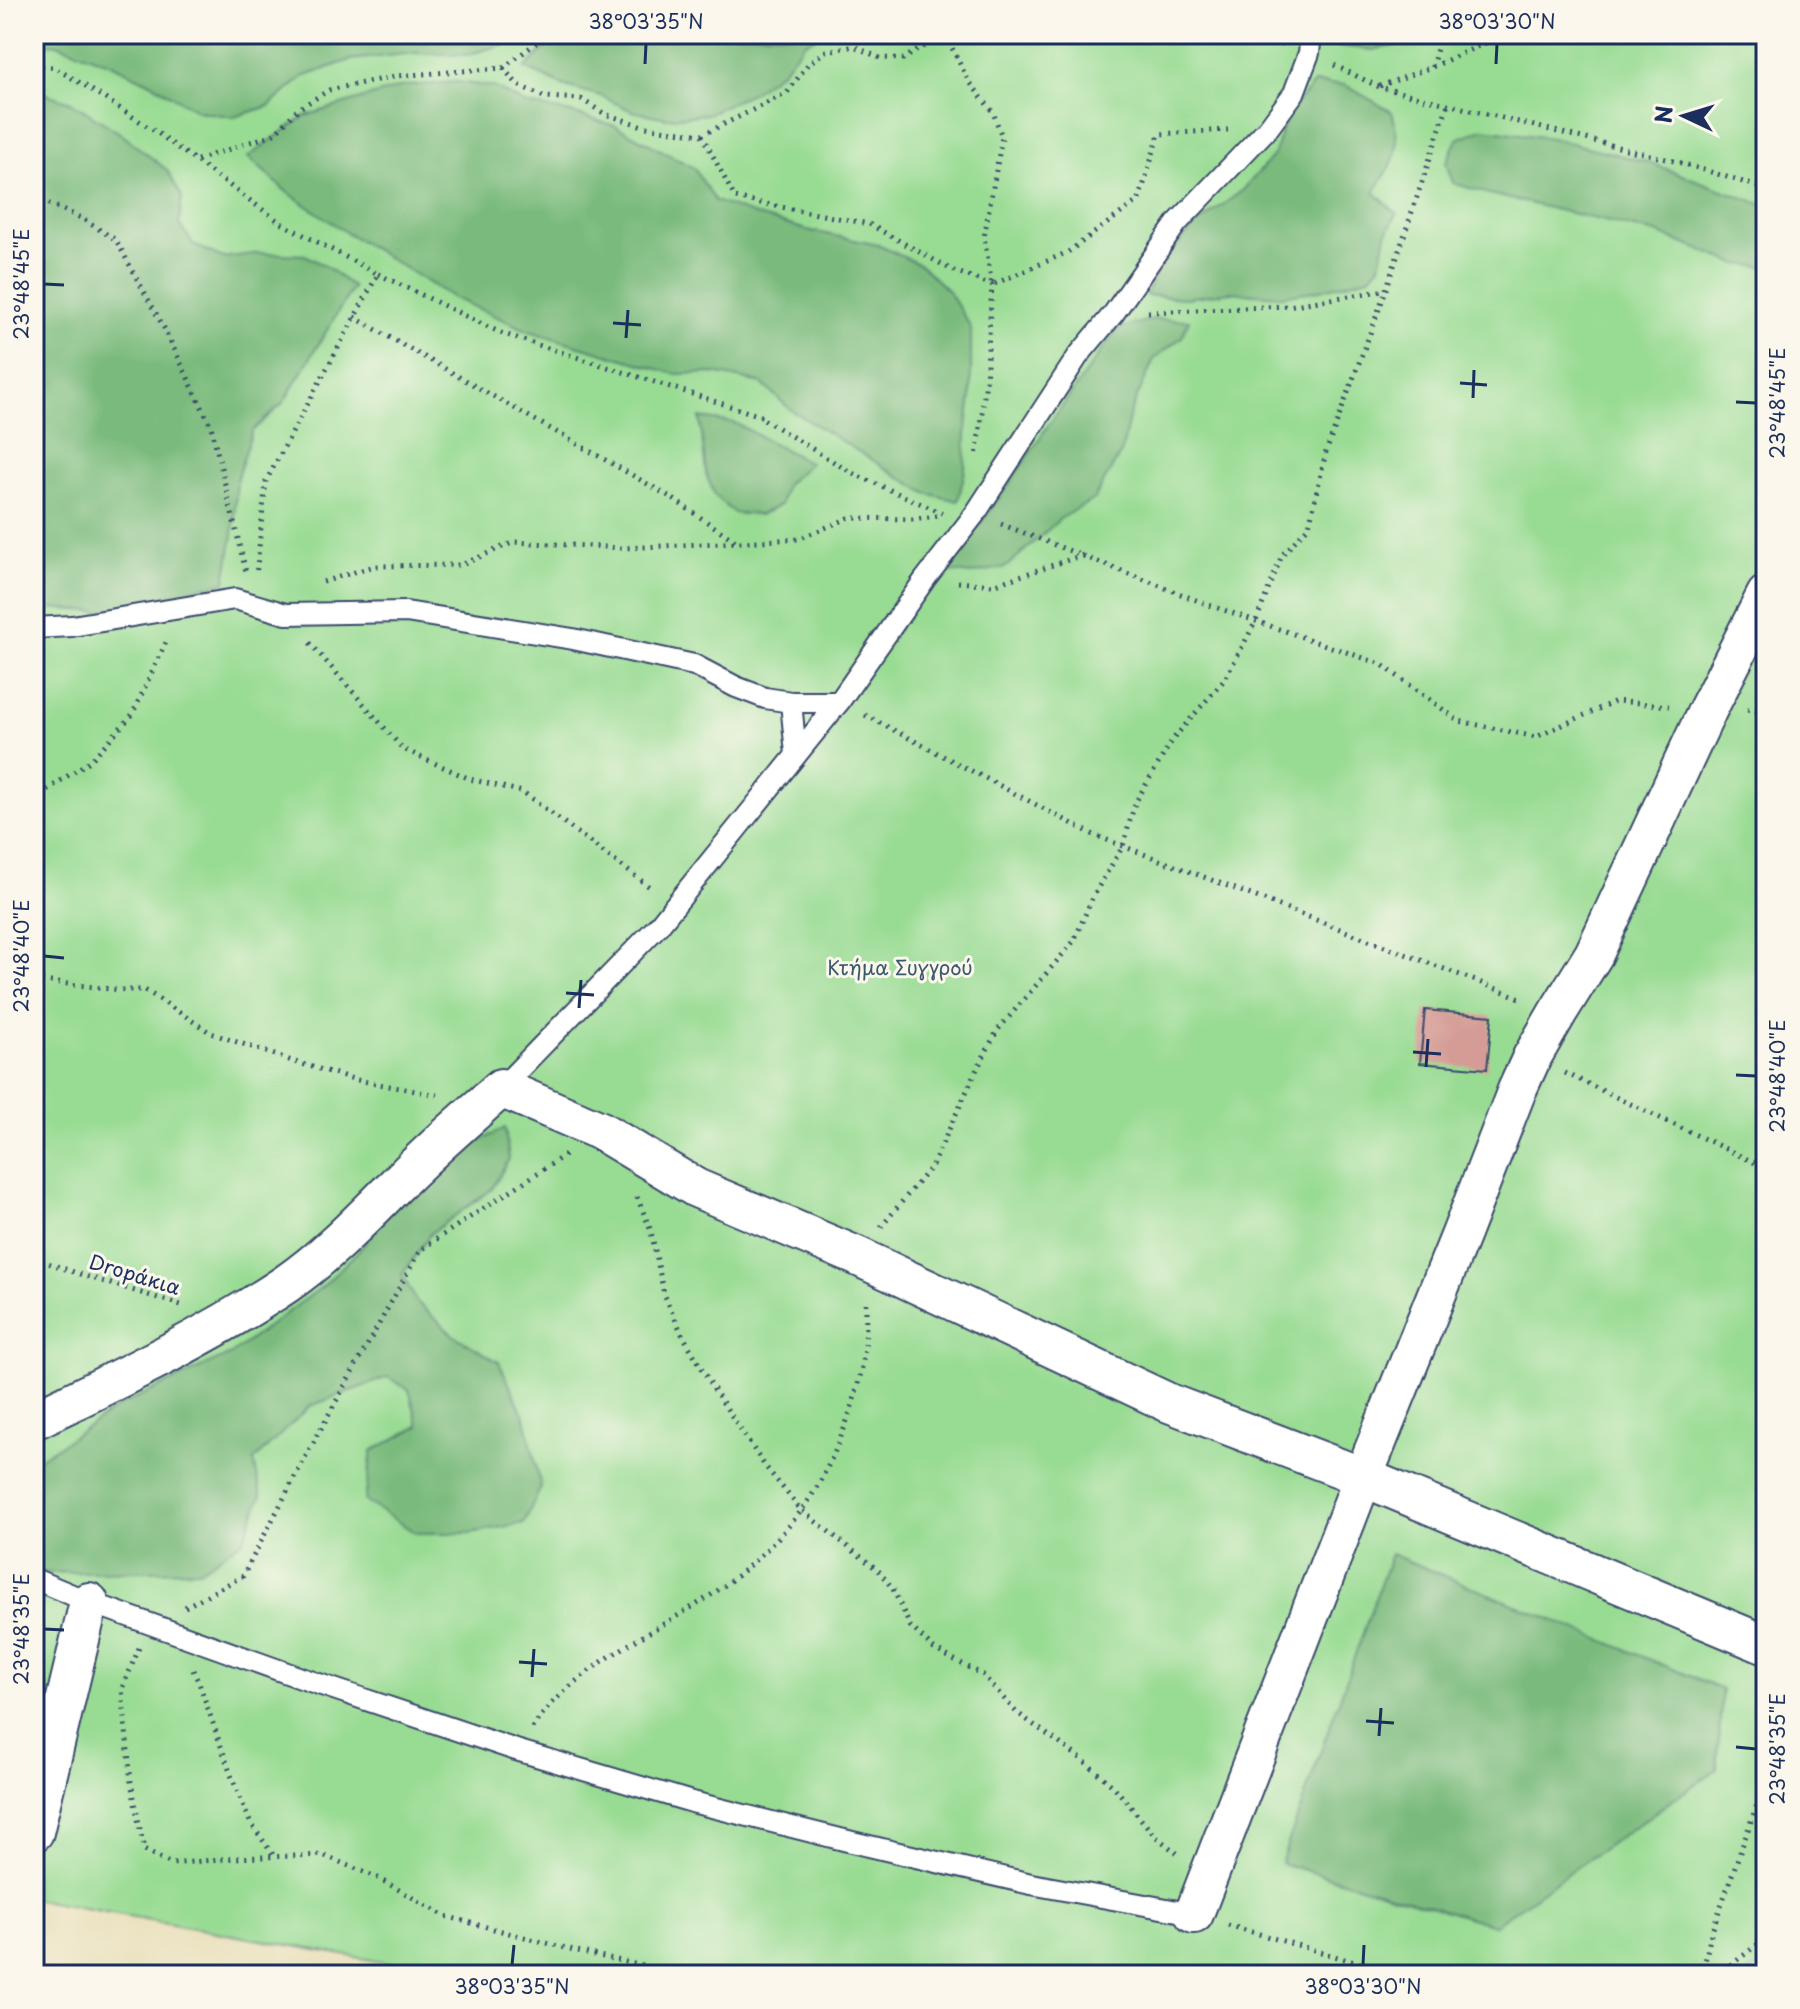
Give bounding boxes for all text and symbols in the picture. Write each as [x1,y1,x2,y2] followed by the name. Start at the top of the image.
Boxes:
[588,6,704,36] text: 38°03'35"N
[1438,6,1556,36] text: 38°03'30"N
[1644,76,1724,156] north arrow
[1645,105,1680,124] text: N
[6,228,36,340] text: 23°48'45"E
[1762,347,1792,459] text: 23°48'45"E
[6,899,36,1013] text: 23°48'40"E
[827,952,973,982] park label: Κτήμα Συγγρού
[1762,1019,1792,1133] text: 23°48'40"E
[86,1246,184,1302] street label: Dropάκια
[6,1573,36,1685] text: 23°48'35"E
[1762,1693,1792,1805] text: 23°48'35"E
[454,1971,570,2001] text: 38°03'35"N
[1304,1971,1422,2001] text: 38°03'30"N

